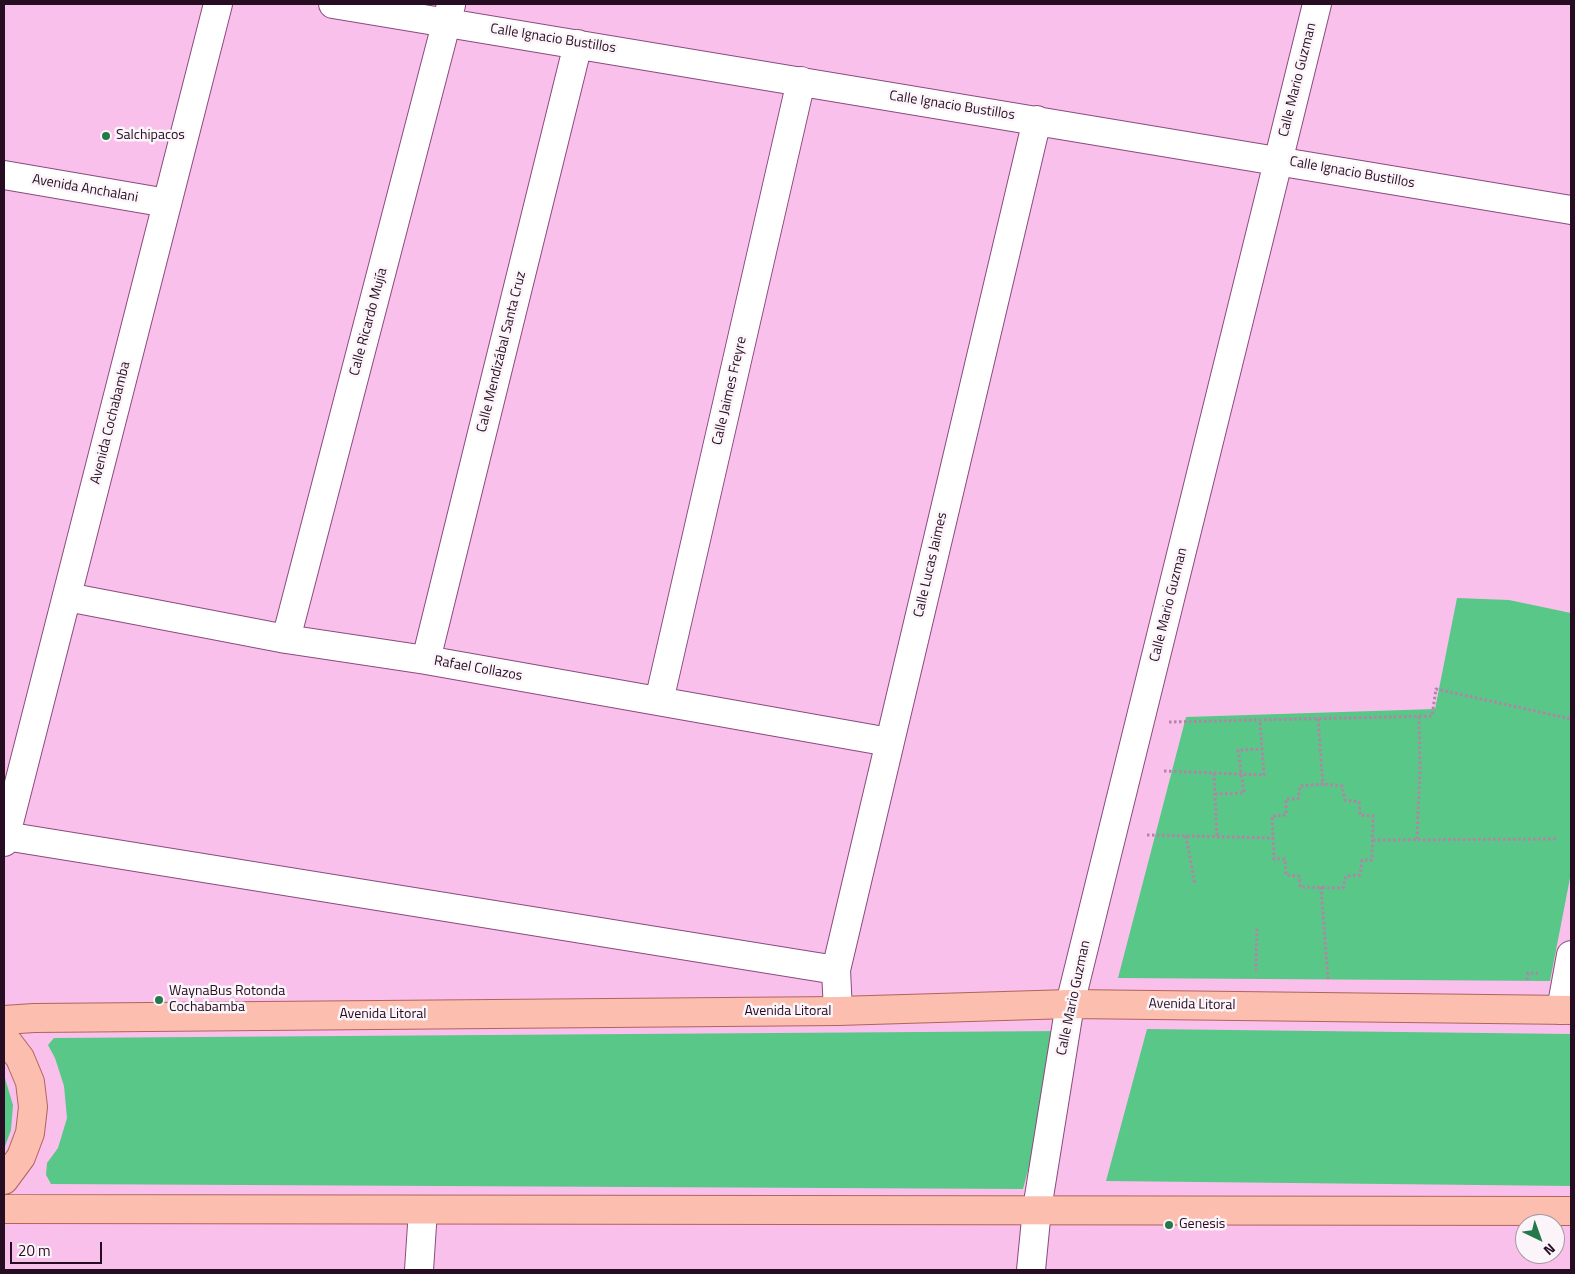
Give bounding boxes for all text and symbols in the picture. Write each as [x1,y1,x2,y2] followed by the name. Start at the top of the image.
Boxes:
[489,21,617,57] street label: Calle Ignacio Bustillos
[1276,21,1320,139] street label: Calle Mario Guzman
[888,88,1016,124] street label: Calle Ignacio Bustillos
[116,128,185,144] place label: Salchipacos
[100,130,112,142] marker: Salchipacos
[1288,154,1416,192] street label: Calle Ignacio Bustillos
[31,171,139,207] street label: Avenida Anchalani
[347,266,391,378] street label: Calle Ricardo Mujía
[474,270,530,434] street label: Calle Mendizábal Santa Cruz
[709,335,751,447] street label: Calle Jaimes Freyre
[88,360,134,486] street label: Avenida Cochabamba
[911,511,951,619] street label: Calle Lucas Jaimes
[1147,546,1191,664] street label: Calle Mario Guzman
[433,653,523,685] street label: Rafael Collazos
[1054,939,1094,1057] street label: Calle Mario Guzman
[169,984,285,1016] place label: WaynaBus Rotonda Cochabamba
[153,994,165,1006] marker: WaynaBus Rotonda Cochabamba
[1148,996,1236,1014] street label: Avenida Litoral
[744,1004,832,1020] street label: Avenida Litoral
[339,1007,427,1023] street label: Avenida Litoral
[1515,1214,1565,1264] north arrow
[1179,1217,1225,1233] place label: Genesis
[1163,1219,1175,1231] marker: Genesis
[12,1232,105,1264] scale bar
[18,1239,51,1262] text: 20 m
[1539,1239,1560,1261] text: N

